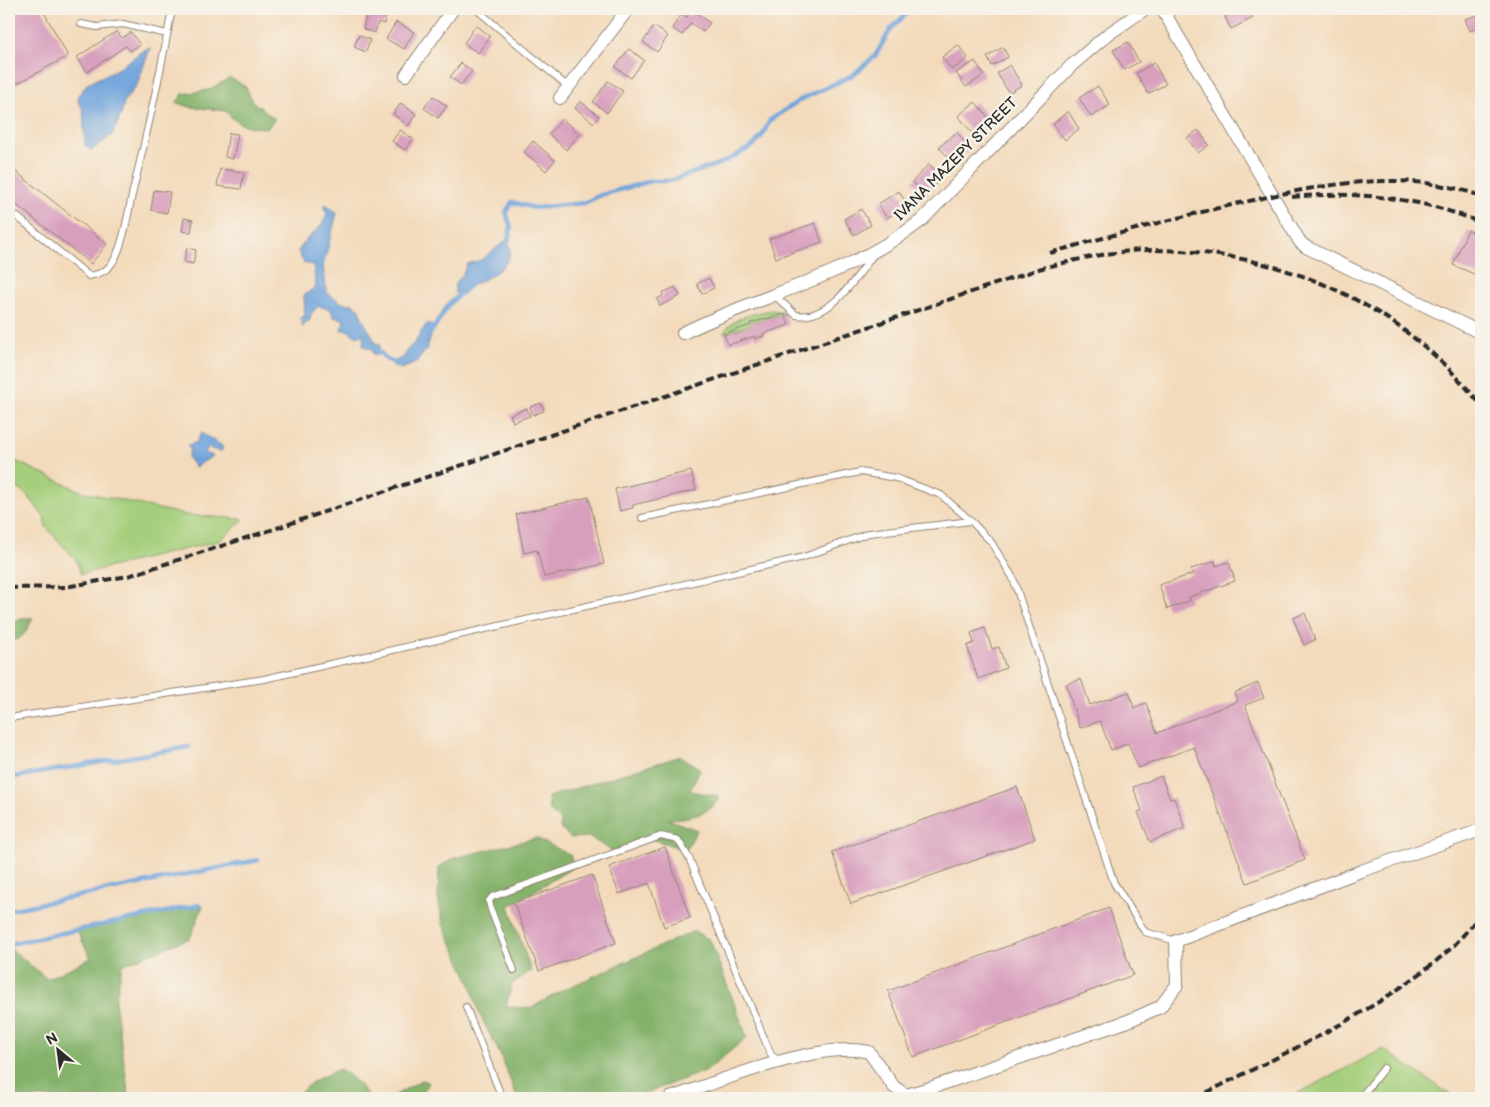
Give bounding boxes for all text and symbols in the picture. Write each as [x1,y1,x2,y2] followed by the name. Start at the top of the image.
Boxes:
[890,93,1022,225] street label: IVANA MAZEPY STREET
[32,1024,82,1074] north arrow
[43,1029,61,1049] text: N

